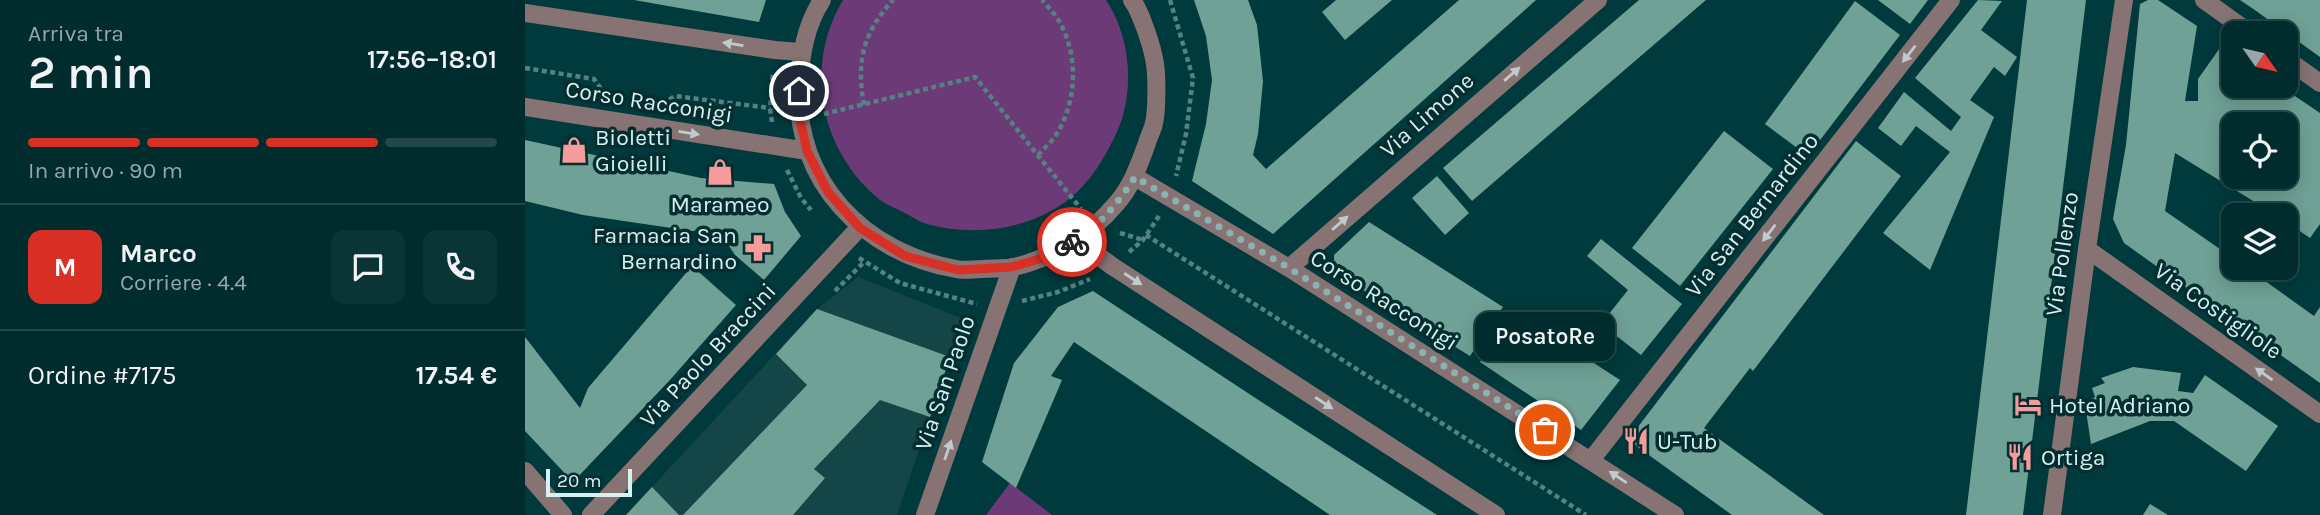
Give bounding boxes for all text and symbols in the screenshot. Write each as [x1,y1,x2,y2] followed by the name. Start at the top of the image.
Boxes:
[28,20,124,47] text: Arriva tra
[2221,21,2298,98] north arrow
[2221,21,2298,280] map controls
[722,38,744,49] one-way arrow
[367,44,497,75] text: 17:56–18:01
[1902,44,1917,62] one-way arrow
[28,46,154,100] text: 2 min
[769,61,829,121] pin
[1375,67,1479,163] street label: Via Limone
[1504,67,1521,82] one-way arrow
[780,72,818,110] icon: home
[564,75,734,129] street label: Corso Racconigi
[2221,112,2298,189] button: locate
[595,124,671,177] place label: Bioletti Gioielli
[678,128,700,139] one-way arrow
[1680,128,1824,302] street label: Via San Bernardino
[559,135,589,165] shop icon: Bioletti Gioielli
[28,157,183,184] text: In arrivo · 90 m
[705,157,735,187] shop icon: Marameo
[2040,190,2084,318] street label: Via Pollenzo
[670,191,770,218] place label: Marameo
[2221,203,2298,280] button: layers
[1037,207,1107,277] courier
[1332,216,1349,231] one-way arrow
[593,222,737,275] place label: Farmacia San Bernardino
[1053,223,1091,261] icon: bike
[1763,224,1777,242] one-way arrow
[331,230,405,304] button: chat
[423,230,497,304] button: phone
[743,233,773,263] pharmacy icon: Farmacia San Bernardino
[120,238,197,269] text: Marco
[1305,244,1463,356] street label: Corso Racconigi
[54,252,76,283] text: M
[2149,257,2287,365] street label: Via Costigliole
[120,269,247,296] text: Corriere · 4.4
[1123,272,1142,285] one-way arrow
[634,277,782,433] street label: Via Paolo Braccini
[1475,311,1615,360] callout: PosatoRe
[909,312,981,454] street label: Via San Paolo
[1495,323,1595,350] text: PosatoRe
[28,360,177,391] text: Ordine #7175
[416,360,497,391] text: 17.54 €
[2255,367,2273,381] one-way arrow
[2013,390,2043,420] hotel icon: Hotel Adriano
[2049,392,2190,419] place label: Hotel Adriano
[1314,396,1333,409] one-way arrow
[1515,400,1575,460] pin
[1526,411,1564,449] icon: bag
[1621,426,1651,456] restaurant icon: U-Tub
[1657,428,1718,455] place label: U-Tub
[943,440,954,461] one-way arrow
[2005,442,2035,472] restaurant icon: Ortiga
[2041,444,2105,471] place label: Ortiga
[546,466,632,498] scale bar
[557,470,602,492] text: 20 m
[1608,471,1628,484] one-way arrow

